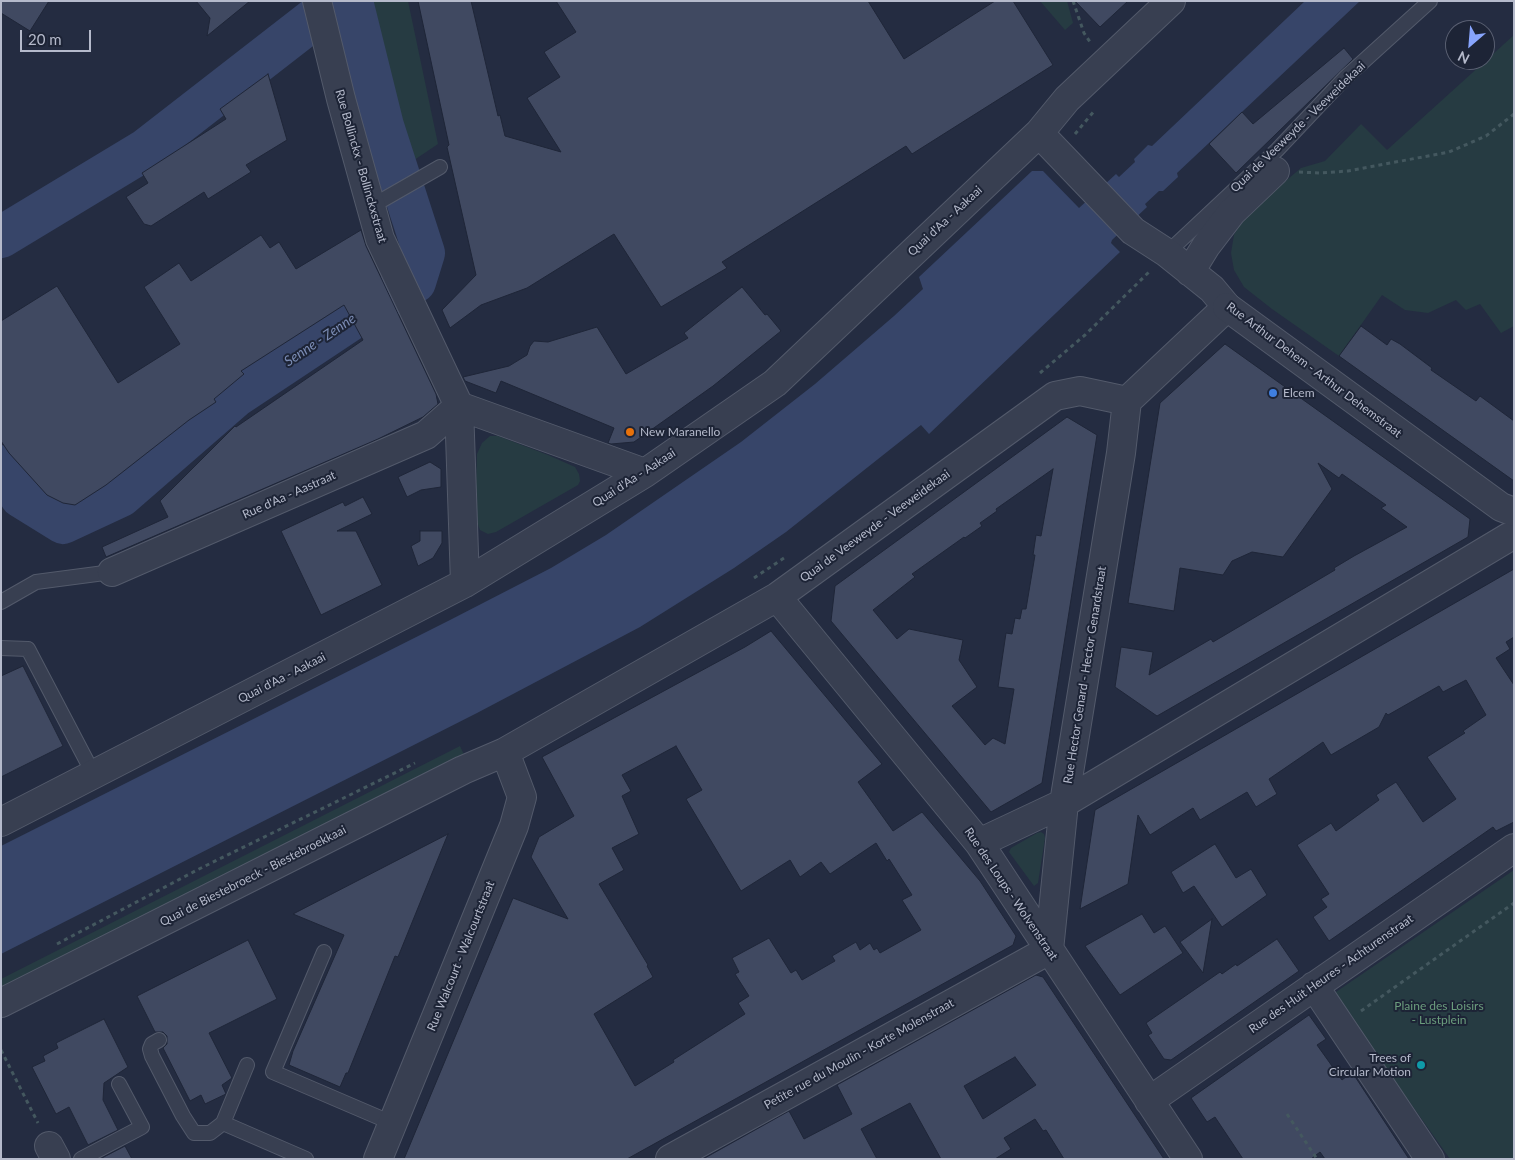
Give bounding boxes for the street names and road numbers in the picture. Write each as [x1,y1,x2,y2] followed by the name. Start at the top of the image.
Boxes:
[1228,59,1368,195] street label: Quai de Veeweyde - Veeweidekaai
[332,88,390,244] street label: Rue Bollinckx - Bollinckxstraat
[905,183,985,259] street label: Quai d'Aa - Aakaai
[1224,299,1404,441] street label: Rue Arthur Dehem - Arthur Dehemstraat
[590,446,678,510] street label: Quai d'Aa - Aakaai
[797,467,953,585] street label: Quai de Veeweyde - Veeweidekaai
[240,468,338,522] street label: Rue d'Aa - Aastraat
[1061,565,1109,785] street label: Rue Hector Genard - Hector Genardstraat
[236,650,328,706] street label: Quai d'Aa - Aakaai
[158,823,348,929] street label: Quai de Biestebroeck - Biestebroekkaai
[961,825,1061,963] street label: Rue des Loups - Wolvenstraat
[424,879,498,1033] street label: Rue Walcourt - Walcourtstraat
[1246,912,1416,1036] street label: Rue des Huit Heures - Achturenstraat
[762,996,956,1112] street label: Petite rue du Moulin - Korte Molenstraat

